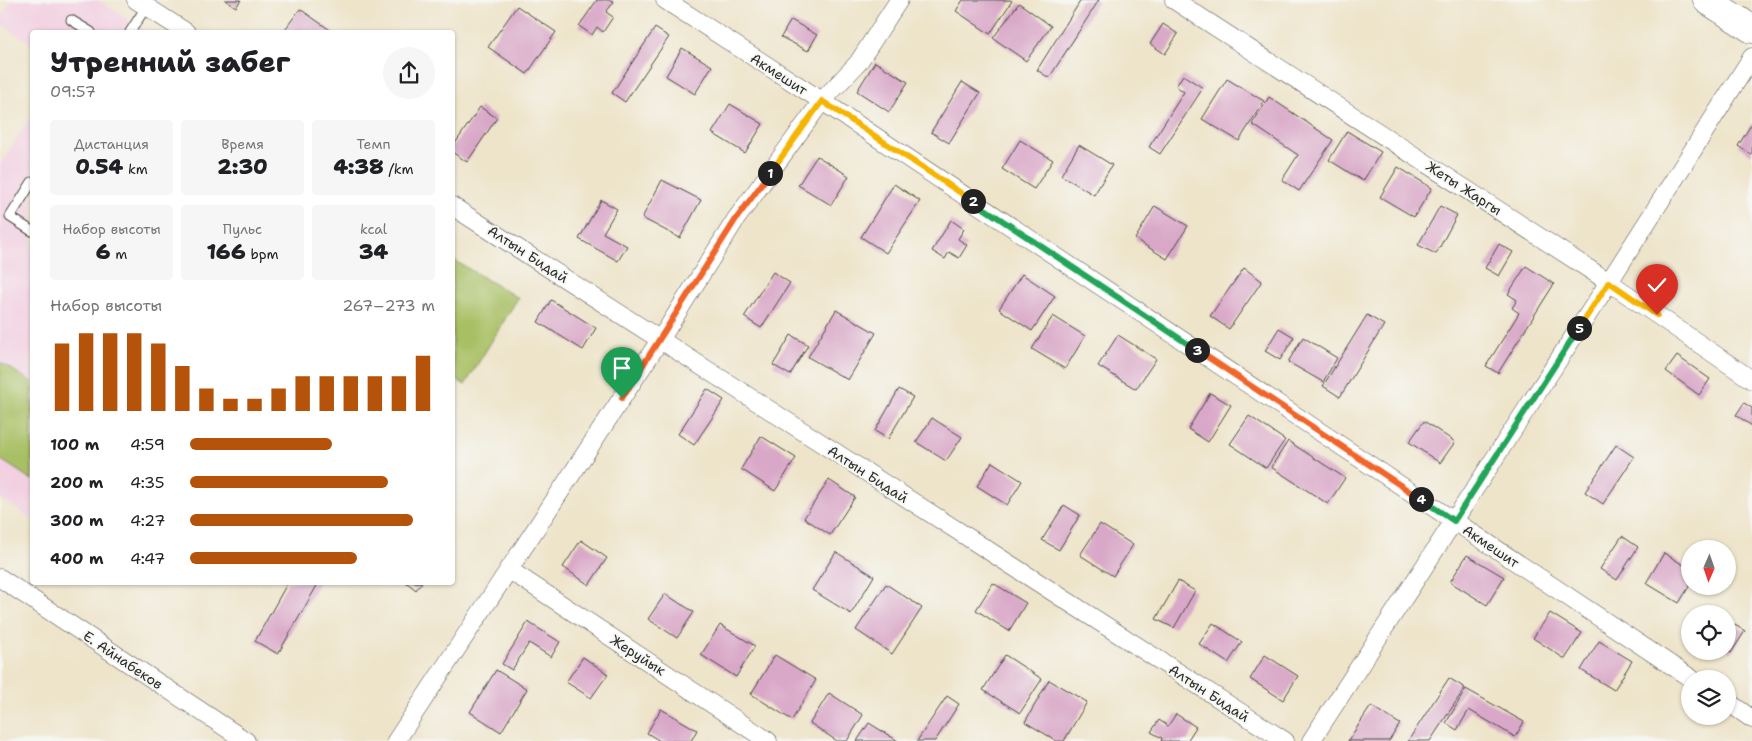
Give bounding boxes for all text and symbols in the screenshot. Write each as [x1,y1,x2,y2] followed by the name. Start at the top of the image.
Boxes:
[50,43,290,81] text: Утренний забег
[383,47,435,99] button: share
[747,49,812,100] street label: Акмешит
[50,81,96,102] text: 09:57
[74,135,149,153] text: Дистанция
[221,135,264,153] text: Время
[357,135,390,153] text: Темп
[75,153,123,181] text: 0.54
[217,153,268,181] text: 2:30
[334,153,384,181] text: 4:38
[1423,157,1505,219] street label: Жеты Жаргы
[123,160,148,178] text: km
[384,160,413,178] text: /km
[758,160,782,186] pin: 1
[767,164,774,182] text: 1
[960,188,986,214] pin: 2
[969,192,978,210] text: 2
[62,220,161,238] text: Набор высоты
[223,220,262,238] text: Пульс
[360,220,387,238] text: kcal
[484,221,572,287] street label: Алтын Бидай
[96,238,110,266] text: 6
[206,238,246,266] text: 166
[359,238,388,266] text: 34
[110,245,127,263] text: m
[246,245,279,263] text: bpm
[1636,264,1678,315] pin
[1643,271,1671,299] icon: check
[50,295,162,316] text: Набор высоты
[342,295,435,316] text: 267–273 m
[1566,316,1592,340] pin: 5
[1575,319,1584,337] text: 5
[1184,338,1210,362] pin: 3
[1193,341,1202,359] text: 3
[601,347,643,398] pin
[608,354,636,382] icon: arrive
[50,434,99,455] text: 100 m
[130,434,165,455] text: 4:59
[824,441,912,507] street label: Алтын Бидай
[50,472,103,493] text: 200 m
[130,472,165,493] text: 4:35
[1408,486,1434,512] pin: 4
[1417,490,1426,508] text: 4
[50,510,104,531] text: 300 m
[130,510,165,531] text: 4:27
[1459,521,1523,572] street label: Акмешит
[1681,540,1736,595] north arrow
[1681,540,1736,725] map controls
[50,548,104,569] text: 400 m
[130,548,165,569] text: 4:47
[1681,605,1736,660] button: locate
[80,627,166,693] street label: Е. Айнабеков
[607,630,669,680] street label: Жеруйык
[1165,660,1253,726] street label: Алтын Бидай
[1681,670,1736,725] button: layers

